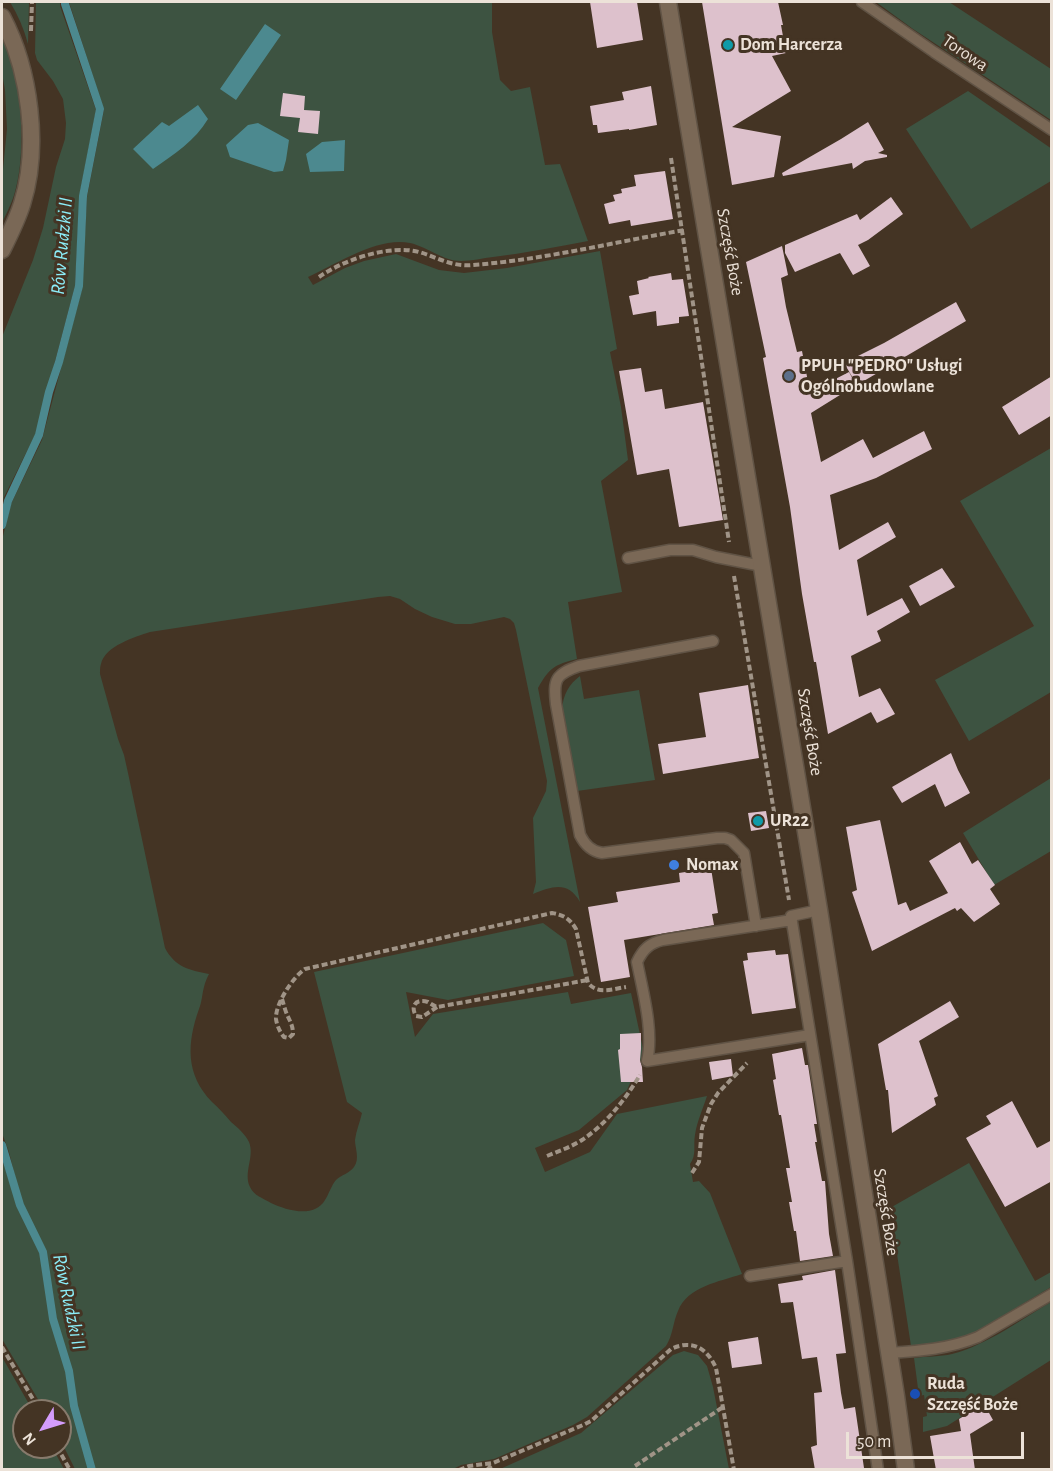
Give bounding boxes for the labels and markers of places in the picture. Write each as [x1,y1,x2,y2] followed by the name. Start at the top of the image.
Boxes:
[740,34,843,56] place label: Dom Harcerza
[721,38,735,52] marker: Dom Harcerza
[801,355,962,398] place label: PPUH "PEDRO" Usługi Ogólnobudowlane
[782,369,796,383] marker: PPUH "PEDRO" Usługi Ogólnobudowlane
[770,810,809,832] place label: UR22
[751,814,765,828] marker: UR22
[686,854,738,876] place label: Nomax
[667,858,681,872] marker: Nomax
[927,1373,1018,1416] place label: Ruda Szczęść Boże
[908,1387,922,1401] marker: Ruda Szczęść Boże

